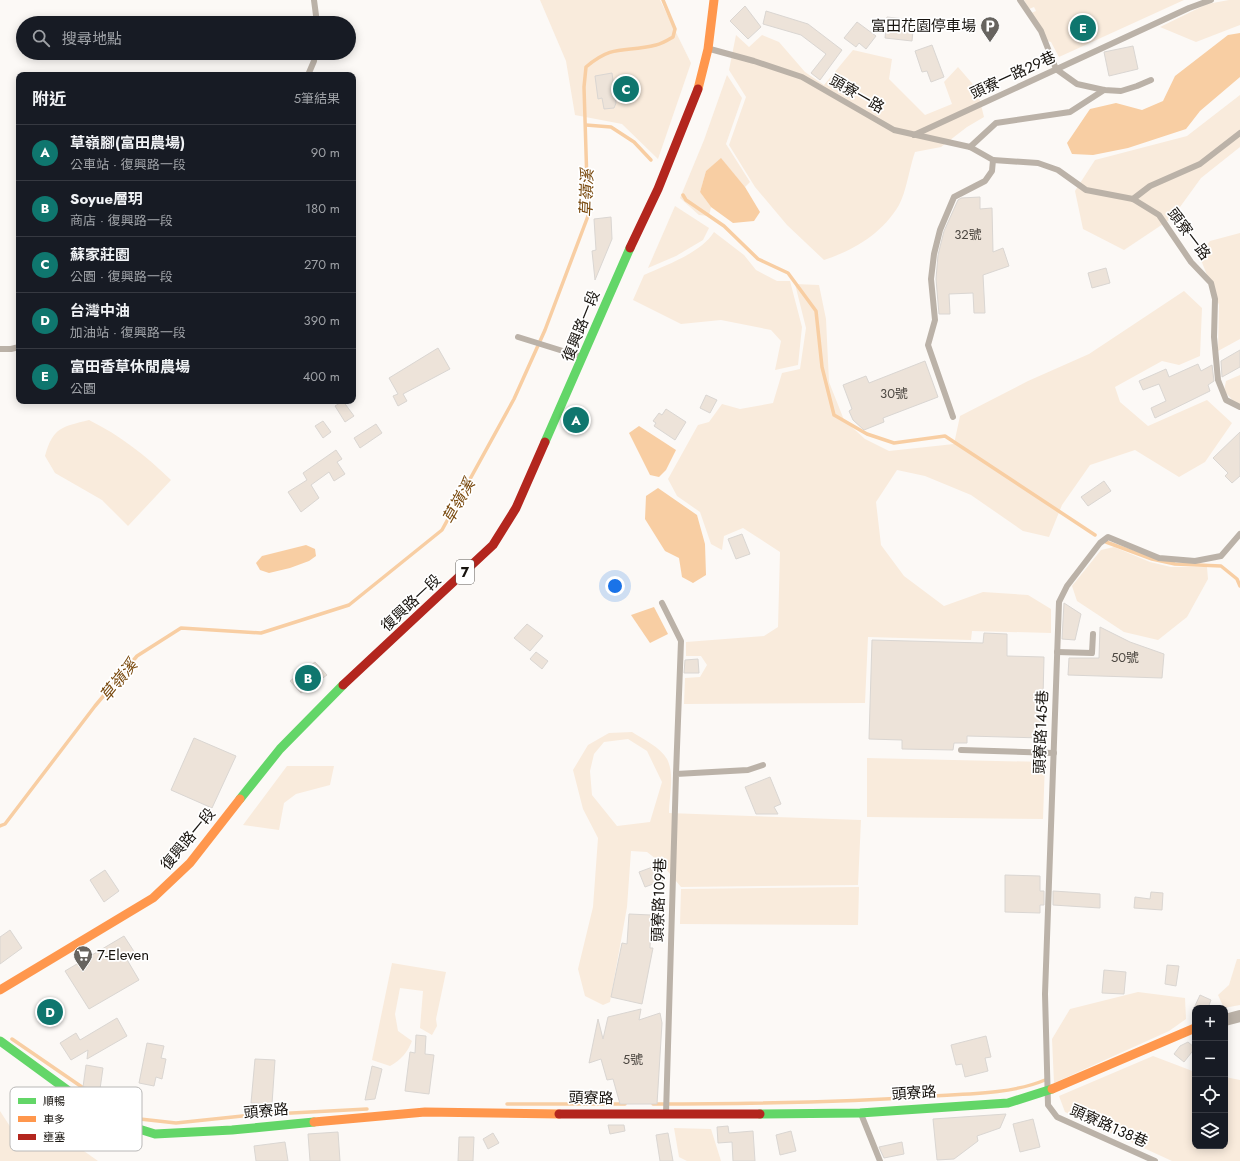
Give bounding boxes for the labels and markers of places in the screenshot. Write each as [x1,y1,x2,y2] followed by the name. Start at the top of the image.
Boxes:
[1070,13,1096,43] pin: E
[871,15,976,37] place label: 富田花園停車場
[979,15,1001,43] parking icon: 富田花園停車場
[613,74,639,104] pin: C
[563,405,589,435] pin: A
[295,663,321,693] pin: B
[72,944,94,972] supermarket icon: 7-Eleven
[97,944,149,966] place label: 7-Eleven
[37,997,63,1027] pin: D

